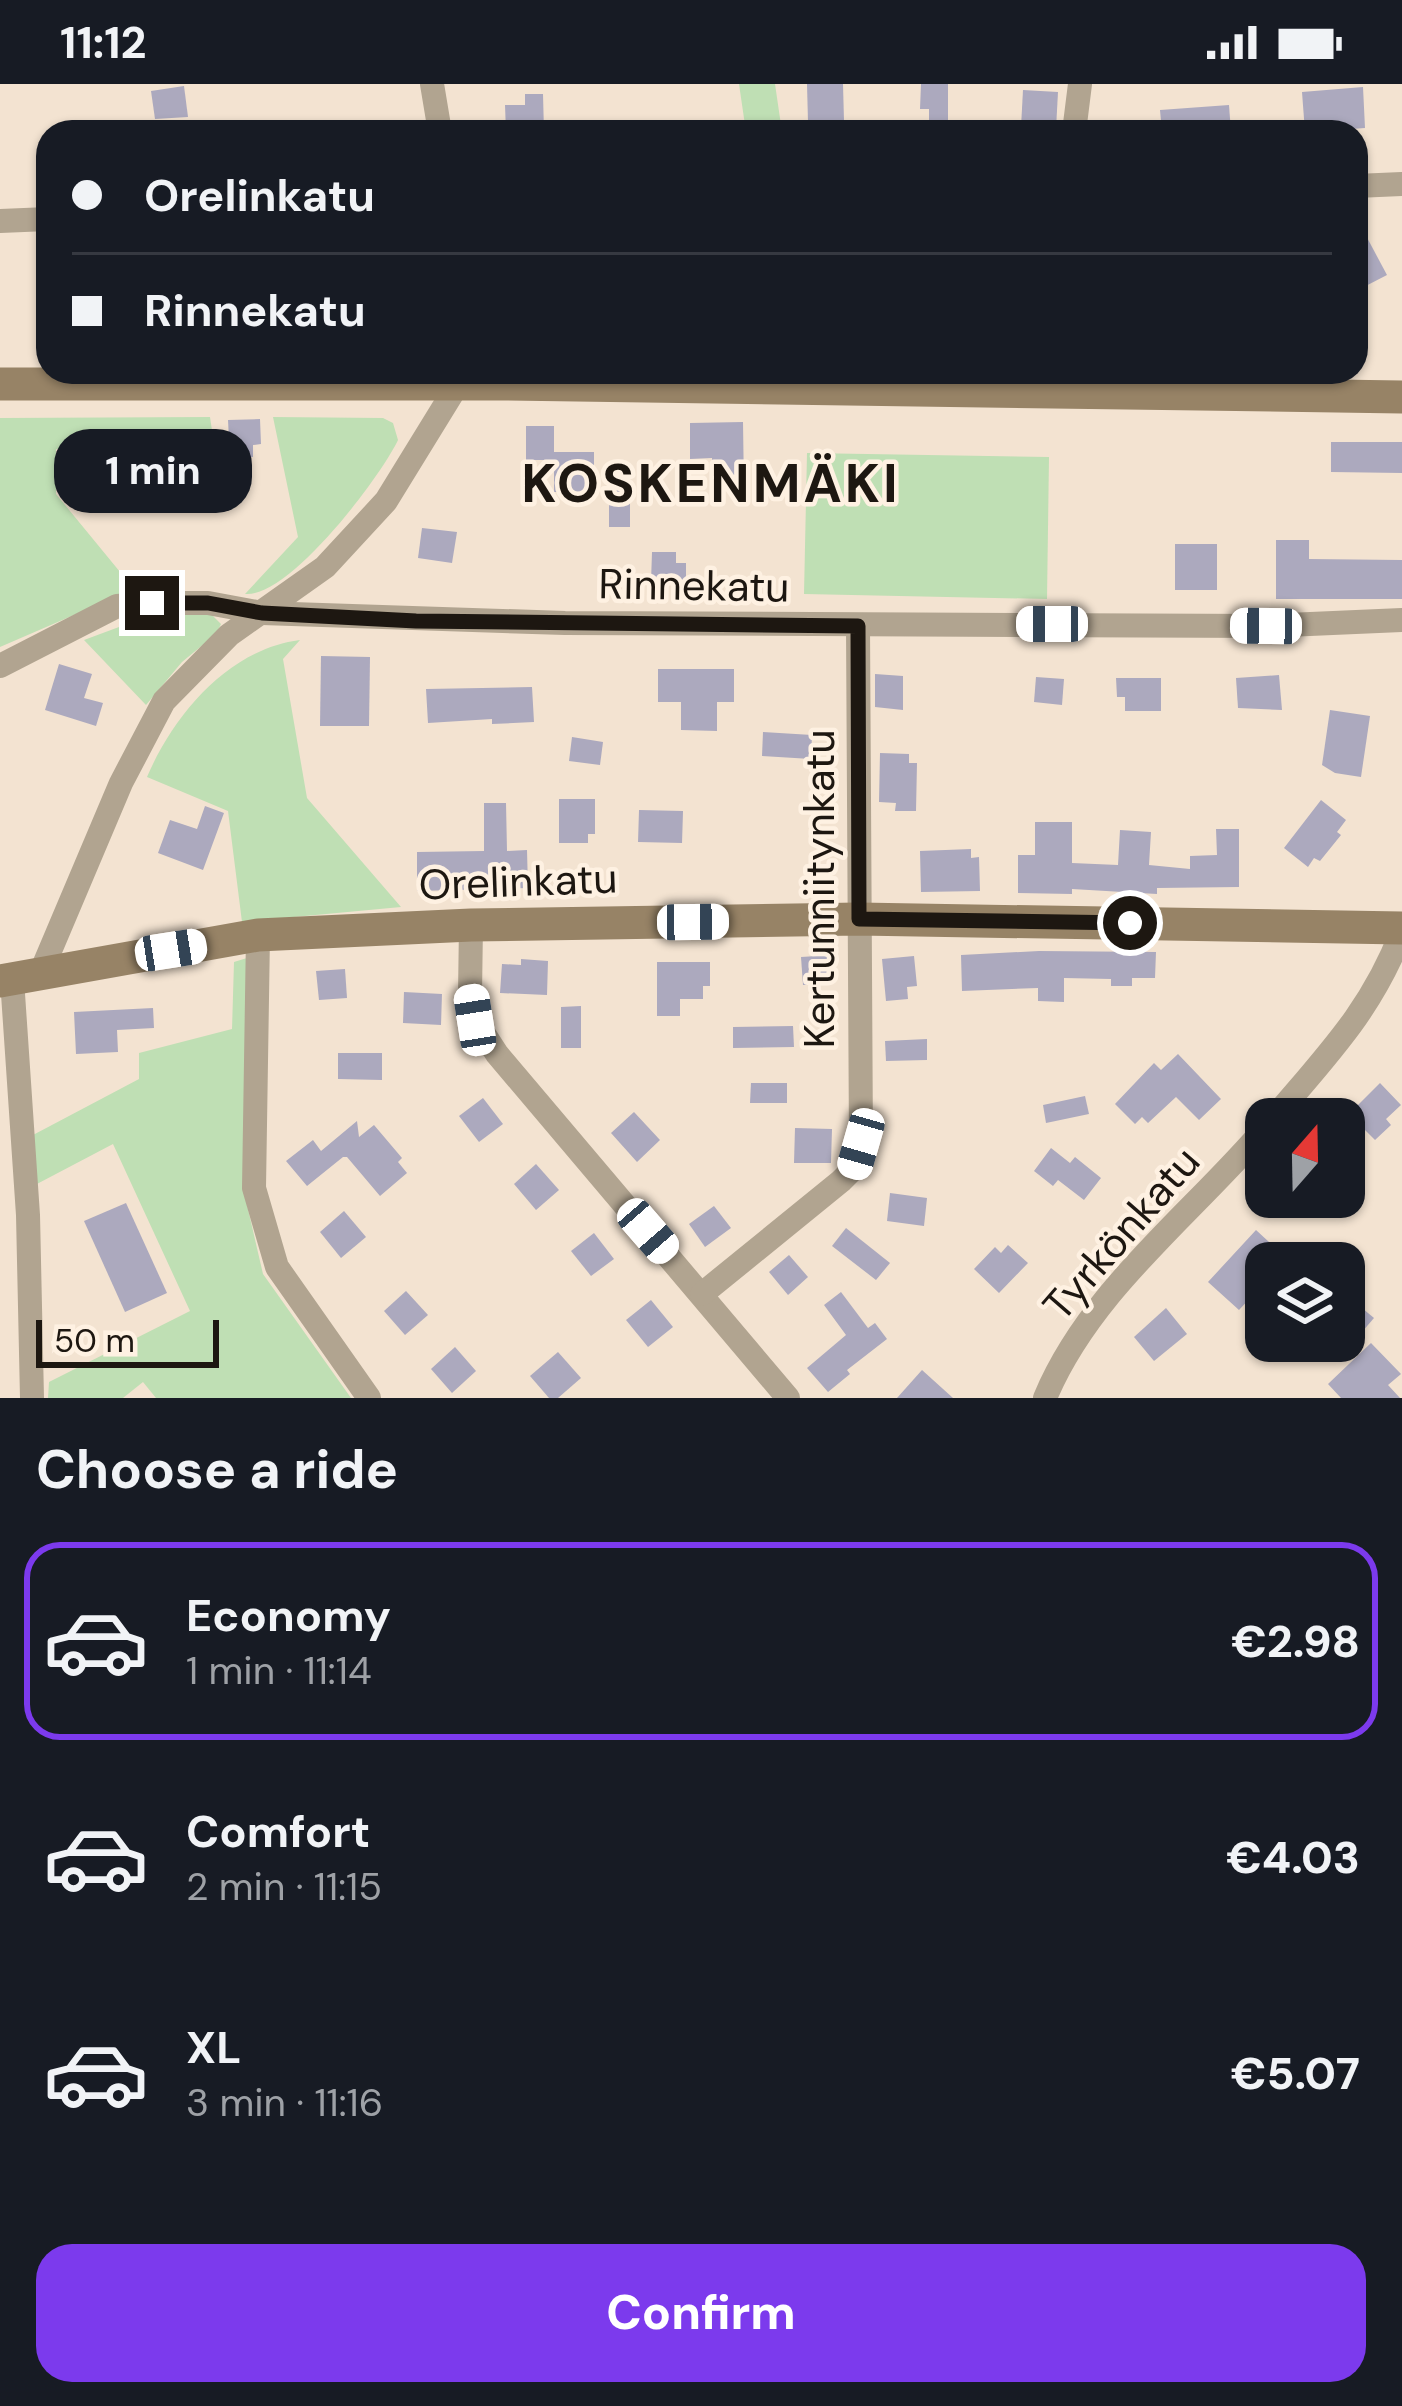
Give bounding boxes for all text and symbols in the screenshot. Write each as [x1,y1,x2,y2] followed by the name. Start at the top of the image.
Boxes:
[60,13,147,72] text: 11:12
[144,166,375,225] text: Orelinkatu
[144,281,366,340] text: Rinnekatu
[53,429,251,513] callout: 1 min
[105,445,201,496] text: 1 min
[521,448,901,519] district label: KOSKENMÄKI
[598,556,790,615] street label: Rinnekatu
[125,576,179,630] route end
[1016,606,1088,642] car
[1230,607,1302,645] car
[792,729,847,1049] street label: Kertunniitynkatu
[418,851,618,912] street label: Orelinkatu
[1103,896,1157,950] route start
[657,903,729,941] car
[133,927,209,973] car
[452,982,498,1058] car
[1245,1098,1365,1218] north arrow
[1245,1098,1365,1362] map controls
[834,1104,888,1184] car
[1031,1135,1212,1332] street label: Tyrkönkatu
[611,1192,685,1270] car
[1245,1242,1365,1362] button: layers
[36,1314,219,1367] scale bar
[54,1319,135,1362] text: 50 m
[36,1434,398,1505] text: Choose a ride
[186,1586,391,1645] text: Economy
[42,1587,150,1695] icon: car
[1231,1612,1360,1671] text: €2.98
[186,1645,372,1696] text: 1 min · 11:14
[186,1802,370,1861] text: Comfort
[42,1803,150,1911] icon: car
[1226,1828,1360,1887] text: €4.03
[186,1861,382,1912] text: 2 min · 11:15
[186,2018,241,2077] text: XL
[42,2019,150,2127] icon: car
[1231,2044,1360,2103] text: €5.07
[186,2077,383,2128] text: 3 min · 11:16
[36,2244,1366,2382] button: Confirm

